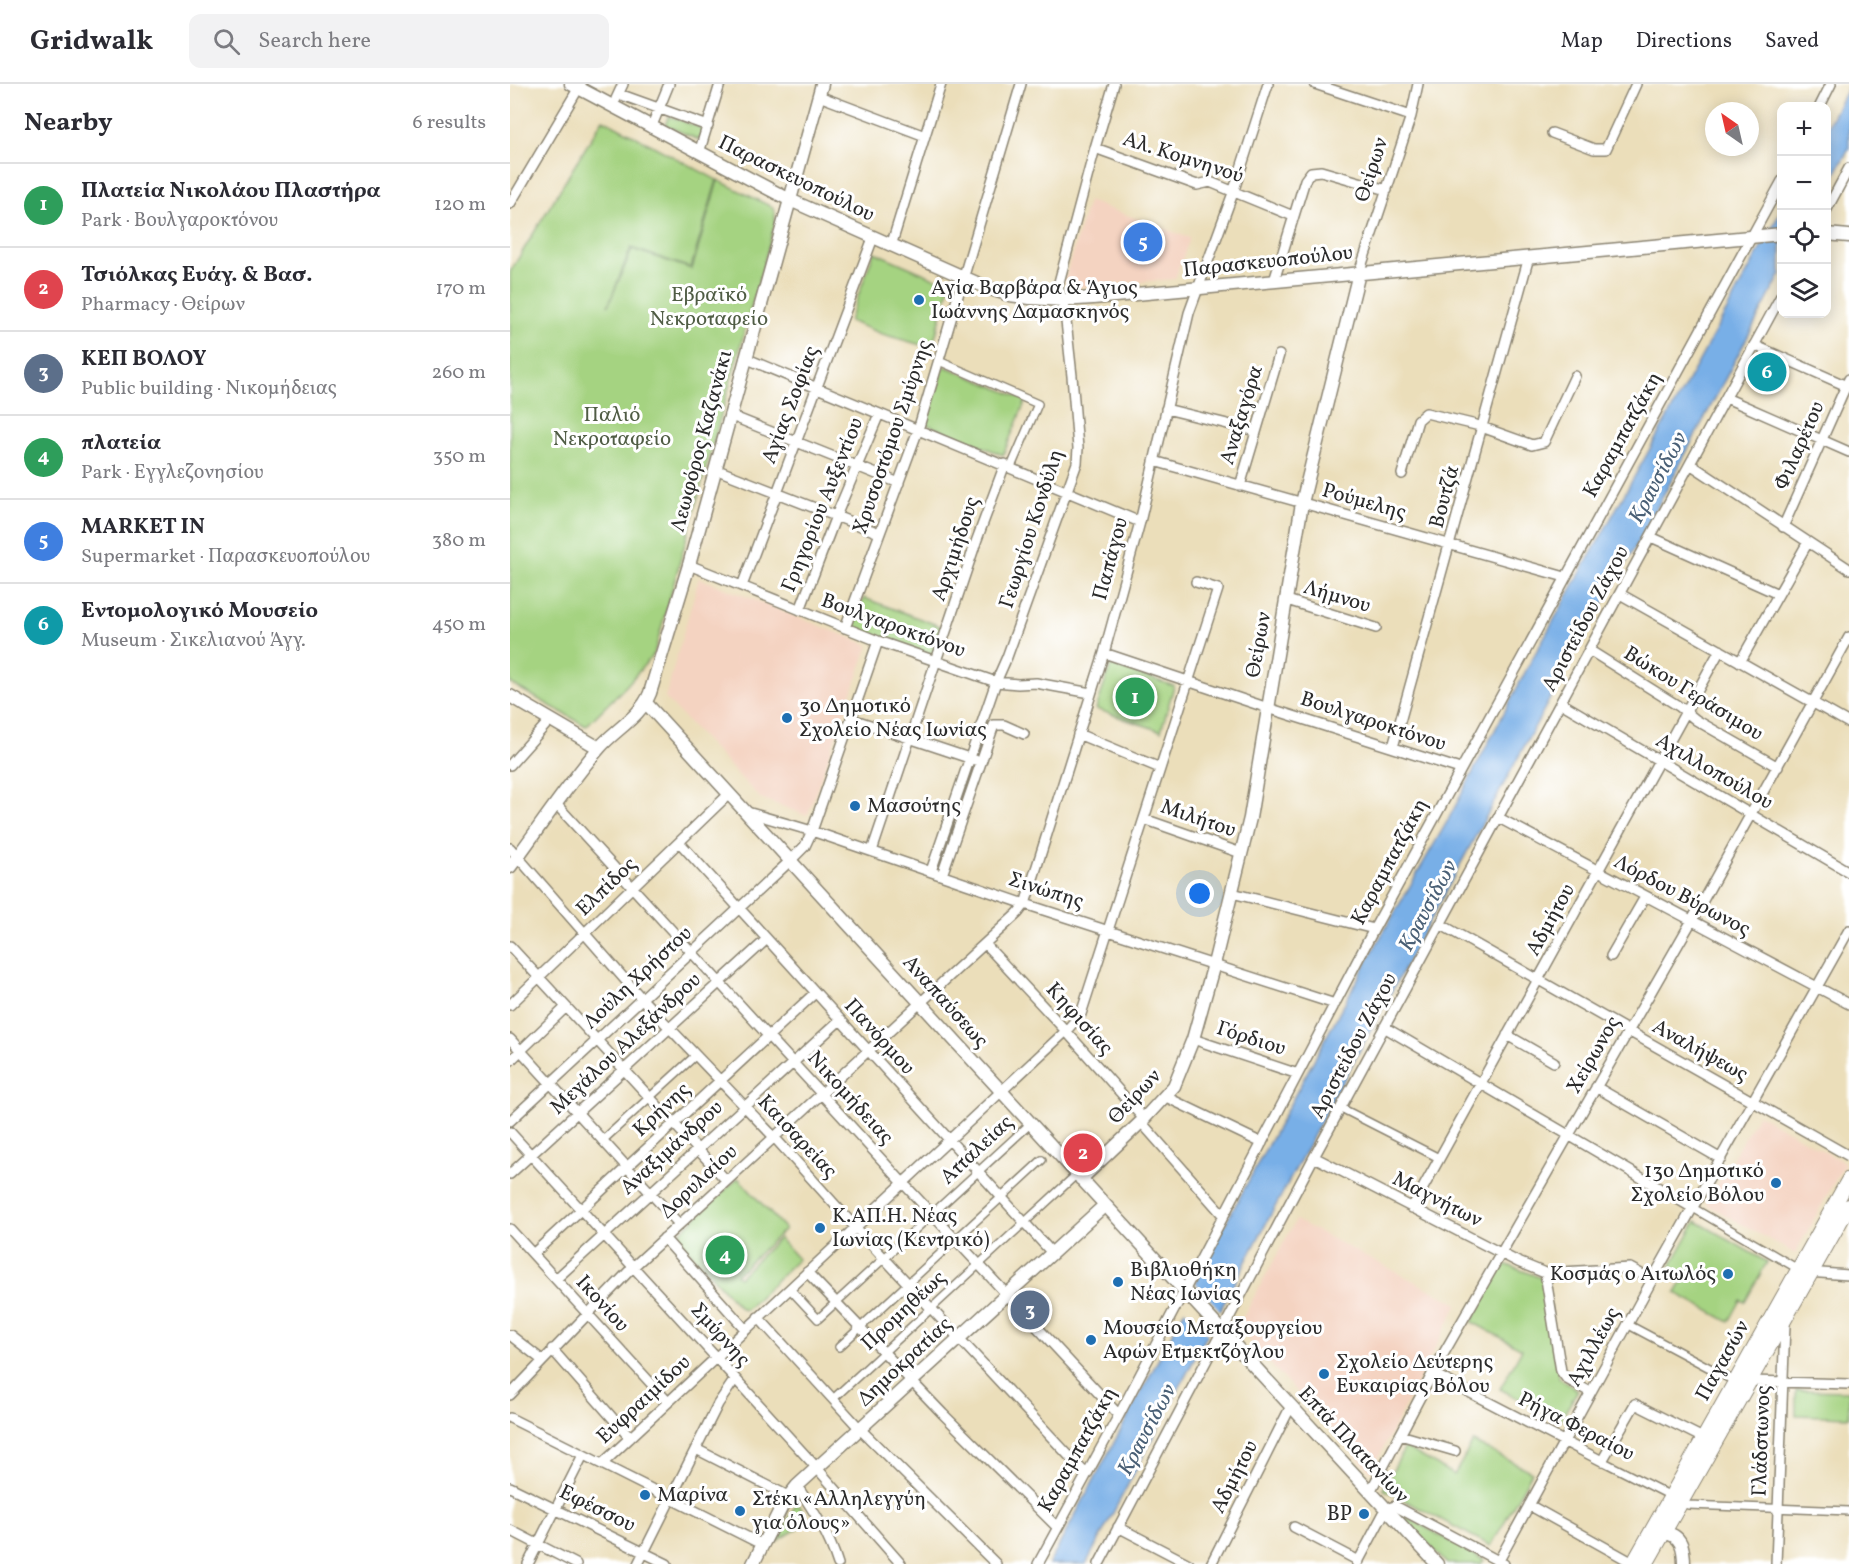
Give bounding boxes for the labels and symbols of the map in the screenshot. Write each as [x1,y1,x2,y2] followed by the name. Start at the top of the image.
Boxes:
[1705,102,1759,156] north arrow
[1119,125,1247,191] street label: Αλ. Κομνηνού
[713,129,879,229] street label: Παρασκευοπούλου
[1348,134,1396,206] street label: Θείρων
[1124,220,1162,264] pin: 5
[1182,239,1354,285] street label: Παρασκευοπούλου
[931,274,1138,327] place label: Αγία Βαρβάρα & Άγιος Ιωάννης Δαμασκηνός
[650,281,768,334] park label: Εβραϊκό Νεκροταφείο
[912,293,926,307] marker: Αγία Βαρβάρα & Άγιος Ιωάννης Δαμασκηνός
[846,336,940,538] street label: Χρυσοστόμου Σμύρνης
[755,342,827,468] street label: Αγίας Σοφίας
[664,346,740,535] street label: Λεωφόρος Καζανάκι
[1748,350,1786,394] pin: 6
[1213,361,1271,468] street label: Αναξαγόρα
[1577,367,1669,503] street label: Καραμπατζάκη
[1768,397,1832,495] street label: Φιλαρέτου
[553,401,671,454] park label: Παλιό Νεκροταφείο
[775,413,871,597] street label: Γρηγορίου Αυξεντίου
[1622,426,1696,530] water label: Κραυσίδων
[993,446,1071,612] street label: Γεωργίου Κονδύλη
[1423,462,1467,532] street label: Βουτζά
[1318,476,1410,528] street label: Ρούμελης
[925,493,987,605] street label: Αρχιμήδους
[1086,514,1136,604] street label: Παπάγου
[1535,541,1637,697] street label: Αριστείδου Ζάχου
[1300,573,1374,621] street label: Λήμνου
[817,586,969,666] street label: Βουλγαροκτόνου
[1239,610,1279,680] street label: Θείρων
[1618,639,1768,749] street label: Βώκου Γεράσιμου
[1116,674,1154,720] pin: 1
[1296,685,1450,759] street label: Βουλγαροκτόνου
[799,692,987,745] place label: 3ο Δημοτικό Σχολείο Νέας Ιωνίας
[780,711,794,725] marker: 3ο Δημοτικό Σχολείο Νέας Ιωνίας
[1650,727,1778,817] street label: Αχιλλοπούλου
[867,792,961,821] place label: Μασούτης
[1157,793,1239,845] street label: Μιλήτου
[1344,794,1436,930] street label: Καραμπατζάκη
[848,799,862,813] marker: Μασούτης
[1609,848,1755,944] street label: Λόρδου Βύρωνος
[570,851,644,923] street label: Ελπίδος
[1392,854,1466,958] water label: Κραυσίδων
[1005,865,1087,917] street label: Σινώπης
[1185,879,1214,908] your location
[1519,879,1583,961] street label: Αδμήτου
[577,920,699,1036] street label: Λούλη Χρήστου
[895,949,995,1055] street label: Αναπαύσεως
[544,966,708,1122] street label: Μεγάλου Αλεξάνδρου
[1303,968,1405,1124] street label: Αριστείδου Ζάχου
[1038,976,1120,1062] street label: Κηφισίας
[837,993,921,1081] street label: Πανόρμου
[1560,1011,1628,1099] street label: Χείρωνος
[1647,1013,1753,1089] street label: Αναλήψεως
[1213,1014,1289,1064] street label: Γόρδιου
[800,1045,900,1151] street label: Νικομήδειας
[1102,1063,1168,1131] street label: Θείρων
[627,1076,697,1144] street label: Κρήνης
[750,1089,844,1185] street label: Καισαρείας
[614,1094,730,1202] street label: Αναξιμάνδρου
[934,1109,1020,1191] street label: Ατταλείας
[1064,1130,1102,1176] pin: 2
[653,1138,745,1226] street label: Δορυλαίου
[1631,1157,1764,1210] place label: 13o Δημοτικό Σχολείο Βόλου
[1387,1165,1487,1235] street label: Μαγνήτων
[1769,1176,1783,1190] marker: 13o Δημοτικό Σχολείο Βόλου
[832,1202,990,1255] place label: Κ.ΑΠ.Η. Νέας Ιωνίας (Κεντρικό)
[813,1221,827,1235] marker: Κ.ΑΠ.Η. Νέας Ιωνίας (Κεντρικό)
[706,1232,744,1278] pin: 4
[1130,1256,1241,1309] place label: Βιβλιοθήκη Νέας Ιωνίας
[1550,1260,1716,1289] place label: Κοσμάς ο Αιτωλός
[855,1264,953,1358] street label: Προμηθέως
[1721,1267,1735,1281] marker: Κοσμάς ο Αιτωλός
[569,1269,635,1339] street label: Ικονίου
[1111,1275,1125,1289] marker: Βιβλιοθήκη Νέας Ιωνίας
[1010,1288,1050,1332] pin: 3
[683,1297,757,1373] street label: Σμύρνης
[1560,1302,1628,1392] street label: Αχιλλέως
[851,1311,959,1413] street label: Δημοκρατίας
[1103,1314,1322,1367] place label: Μουσείο Μεταξουργείου Αφών Ετμεκτζόγλου
[1689,1315,1757,1407] street label: Παγασών
[1084,1333,1098,1347] marker: Μουσείο Μεταξουργείου Αφών Ετμεκτζόγλου
[1336,1348,1493,1401] place label: Σχολείο Δεύτερης Ευκαιρίας Βόλου
[591,1349,697,1451] street label: Ευφραιμίδου
[1317,1367,1331,1381] marker: Σχολείο Δεύτερης Ευκαιρίας Βόλου
[1111,1378,1185,1482] water label: Κραυσίδων
[1291,1380,1415,1510] street label: Επτά Πλατανίων
[1032,1382,1124,1518] street label: Καραμπατζάκη
[1513,1385,1639,1469] street label: Ρήγα Φεραίου
[1746,1385,1778,1497] street label: Γλάδστωνος
[1204,1435,1266,1519] street label: Αδμήτου
[554,1478,640,1540] street label: Εφέσσου
[657,1481,729,1510] place label: Μαρίνα
[752,1485,926,1538] place label: Στέκι «Αλληλεγγύη για όλους»
[638,1488,652,1502] marker: Μαρίνα
[1327,1500,1352,1529] place label: BP
[733,1504,747,1518] marker: Στέκι «Αλληλεγγύη για όλους»
[1357,1507,1371,1521] marker: BP

